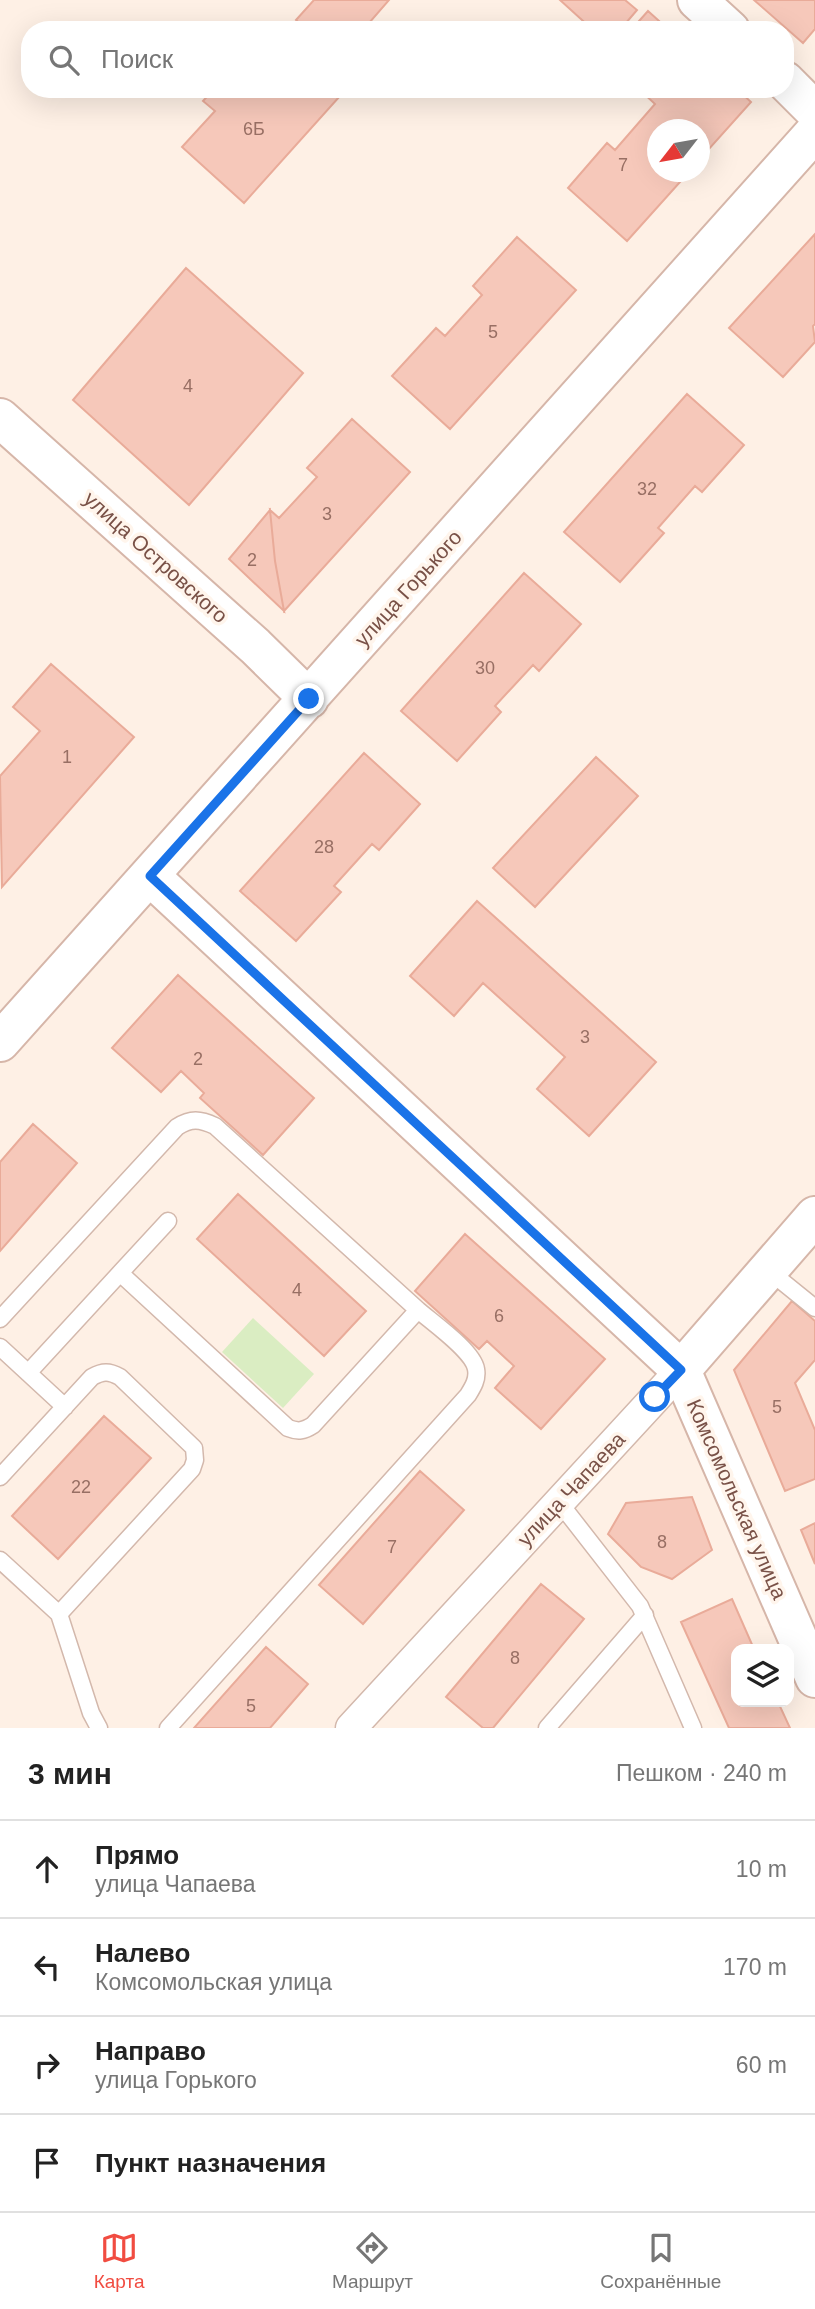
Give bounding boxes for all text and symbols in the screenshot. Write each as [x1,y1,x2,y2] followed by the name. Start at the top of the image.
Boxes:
[21,21,794,98] search box
[45,41,83,79] icon: search
[101,44,173,74] text: Поиск
[243,119,265,139] house number: 6Б
[647,119,710,182] north arrow
[618,155,628,175] house number: 7
[488,322,498,342] house number: 5
[183,376,193,396] house number: 4
[637,479,657,499] house number: 32
[80,487,232,627] street label: улица Островского
[322,504,332,524] house number: 3
[350,525,466,651] street label: улица Горького
[247,550,257,570] house number: 2
[475,658,495,678] house number: 30
[293,683,324,714] route end
[62,747,72,767] house number: 1
[314,837,334,857] house number: 28
[580,1027,590,1047] house number: 3
[193,1049,203,1069] house number: 2
[292,1280,302,1300] house number: 4
[494,1306,504,1326] house number: 6
[639,1381,670,1412] route start
[682,1395,792,1603] street label: Комсомольская улица
[772,1397,782,1417] house number: 5
[513,1427,630,1550] street label: улица Чапаева
[71,1477,91,1497] house number: 22
[657,1532,667,1552] house number: 8
[387,1537,397,1557] house number: 7
[731,1644,794,1707] map controls
[731,1644,794,1707] button: layers
[510,1648,520,1668] house number: 8
[246,1696,256,1716] house number: 5
[28,1757,112,1790] text: 3 мин
[616,1760,787,1786] text: Пешком · 240 m
[95,1840,179,1870] text: Прямо
[28,1850,66,1888] icon: ahead
[736,1856,787,1882] text: 10 m
[95,1871,256,1897] text: улица Чапаева
[95,1938,190,1968] text: Налево
[28,1948,66,1986] icon: left
[723,1954,787,1980] text: 170 m
[95,1969,332,1995] text: Комсомольская улица
[95,2036,206,2066] text: Направо
[28,2046,66,2084] icon: right
[736,2052,787,2078] text: 60 m
[95,2067,257,2093] text: улица Горького
[28,2144,66,2182] icon: arrive
[95,2148,326,2178] text: Пункт назначения
[94,2229,145,2293] tab: Карта
[332,2229,413,2293] tab: Маршрут
[600,2229,721,2293] tab: Сохранённые

